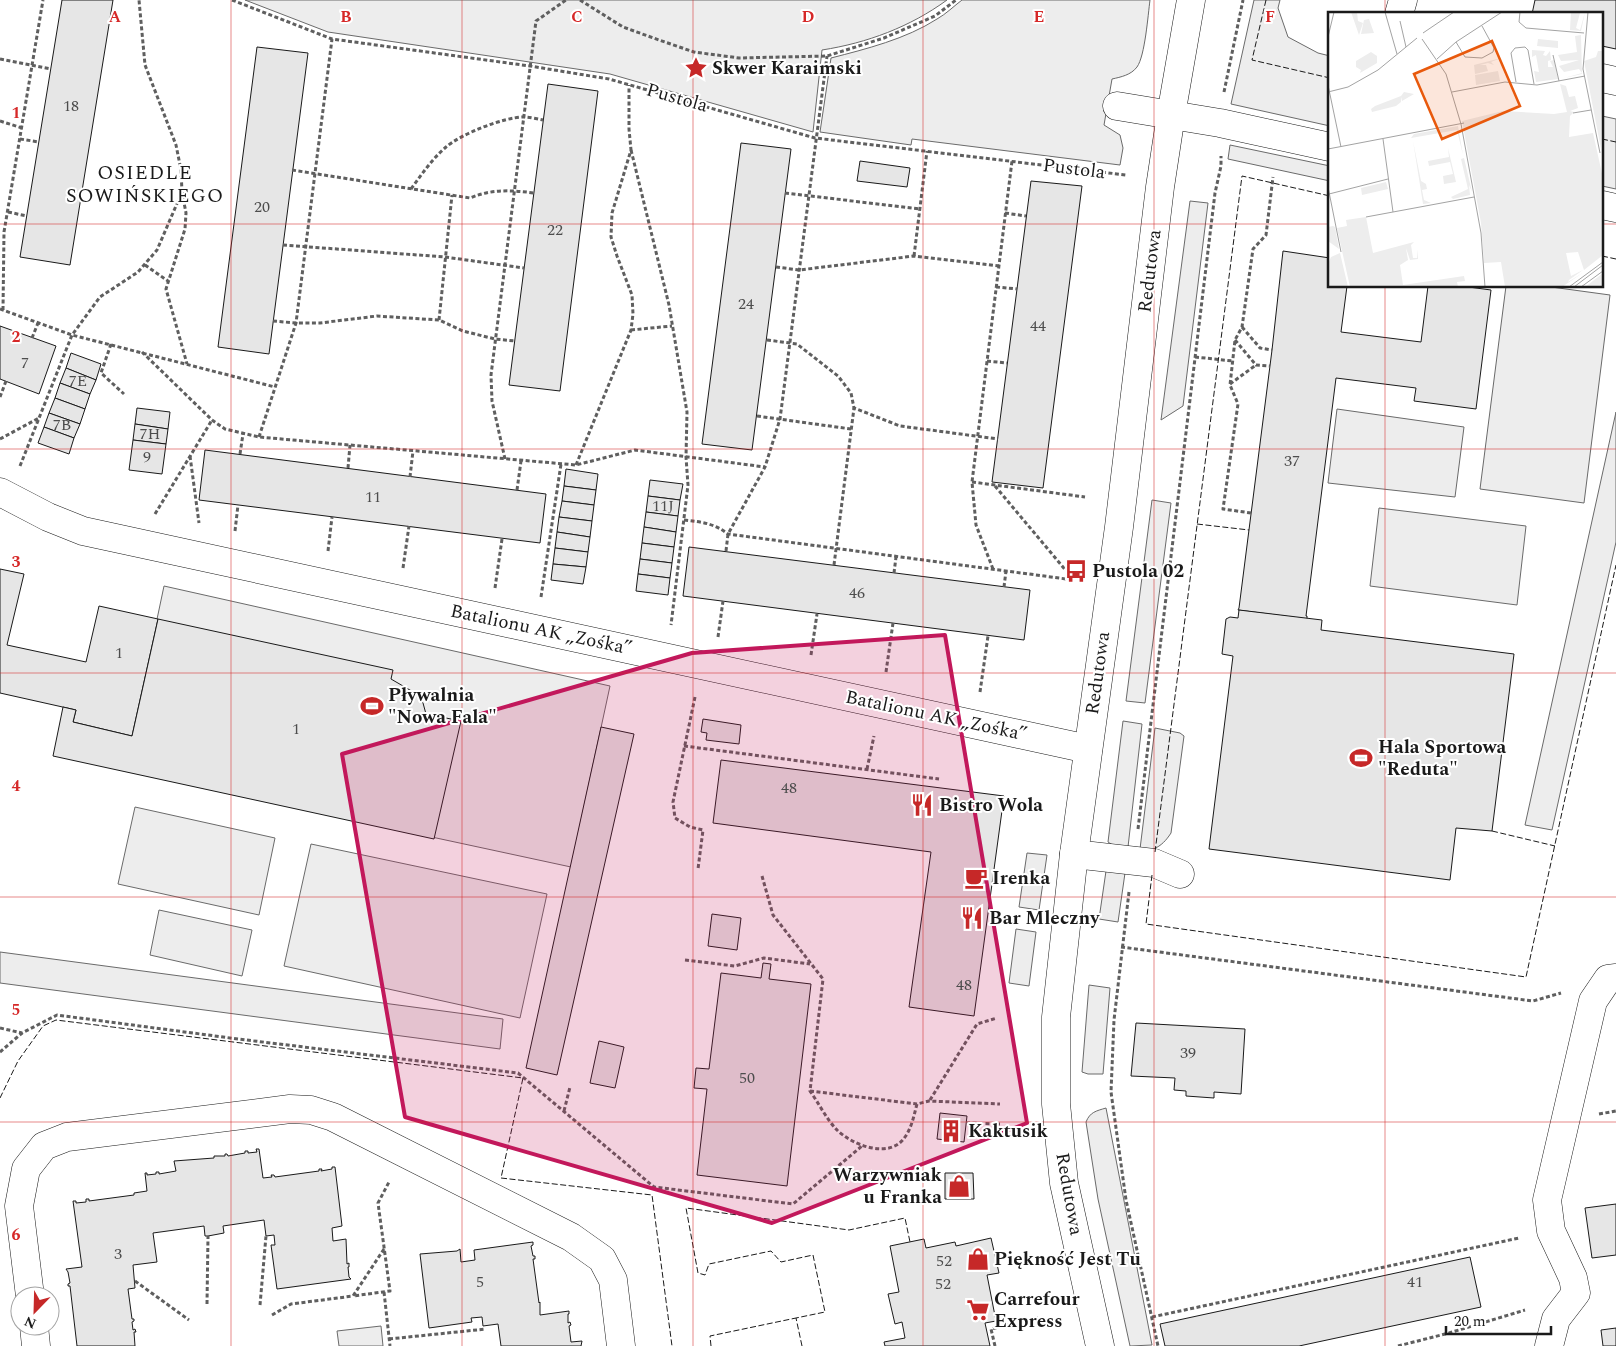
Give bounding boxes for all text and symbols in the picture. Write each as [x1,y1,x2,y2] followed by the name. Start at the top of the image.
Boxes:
[109,5,122,29] text: A
[340,5,352,29] text: B
[571,5,583,29] text: C
[802,5,815,29] text: D
[1034,5,1044,29] text: E
[1265,5,1275,29] text: F
[1328,12,1604,288] inset map
[712,54,862,83] place label: Skwer Karaimski
[683,55,709,81] place icon: Skwer Karaimski
[643,75,712,121] street label: Pustola
[63,94,79,118] house number: 18
[12,101,20,125] text: 1
[1041,151,1108,187] street label: Pustola
[66,158,224,211] district label: OSIEDLE SOWIŃSKIEGO
[254,195,270,219] house number: 20
[547,218,563,242] house number: 22
[1131,227,1170,314] street label: Redutowa
[738,292,754,316] house number: 24
[1030,314,1046,338] house number: 44
[12,325,21,349] text: 2
[21,351,29,375] house number: 7
[69,369,87,393] house number: 7E
[53,413,71,437] house number: 7B
[140,422,160,446] house number: 7H
[143,445,151,469] house number: 9
[1284,449,1300,473] house number: 37
[365,485,381,509] house number: 11
[652,494,674,518] house number: 11J
[12,550,21,574] text: 3
[1092,557,1184,586] place label: Pustola 02
[1063,558,1089,584] bus stop icon: Pustola 02
[849,581,865,605] house number: 46
[448,597,635,664] street label: Batalionu AK „Zośka”
[1078,629,1118,716] street label: Redutowa
[115,641,123,665] house number: 1
[388,681,497,732] place label: Pływalnia "Nowa Fala"
[843,683,1030,750] street label: Batalionu AK „Zośka”
[359,693,385,719] sports icon: Pływalnia "Nowa Fala"
[292,717,300,741] house number: 1
[1378,733,1507,784] place label: Hala Sportowa "Reduta"
[1348,745,1374,771] sports icon: Hala Sportowa "Reduta"
[12,774,21,798] text: 4
[781,776,797,800] house number: 48
[939,791,1043,820] place label: Bistro Wola
[909,792,935,818] restaurant icon: Bistro Wola
[992,864,1050,893] place label: Irenka
[963,865,989,891] cafe icon: Irenka
[989,904,1100,933] place label: Bar Mleczny
[959,905,985,931] restaurant icon: Bar Mleczny
[956,973,972,997] house number: 48
[12,998,20,1022] text: 5
[1180,1041,1196,1065] house number: 39
[739,1066,755,1090] house number: 50
[968,1117,1049,1146] place label: Kaktusik
[938,1118,964,1144] building icon: Kaktusik
[1047,1150,1091,1238] street label: Redutowa
[833,1161,943,1212] place label: Warzywniak u Franka
[946,1173,972,1199] shop icon: Warzywniak u Franka
[12,1223,21,1247] text: 6
[114,1242,122,1266] house number: 3
[994,1245,1141,1274] place label: Piękność Jest Tu
[965,1246,991,1272] shop icon: Piękność Jest Tu
[936,1249,952,1273] house number: 52
[476,1270,484,1294] house number: 5
[1407,1270,1423,1294] house number: 41
[935,1272,951,1296] house number: 52
[994,1285,1080,1336] place label: Carrefour Express
[10,1286,60,1336] north arrow
[965,1297,991,1323] supermarket icon: Carrefour Express
[1446,1304,1551,1336] scale bar
[1454,1310,1486,1333] text: 20 m
[21,1311,39,1334] text: N

